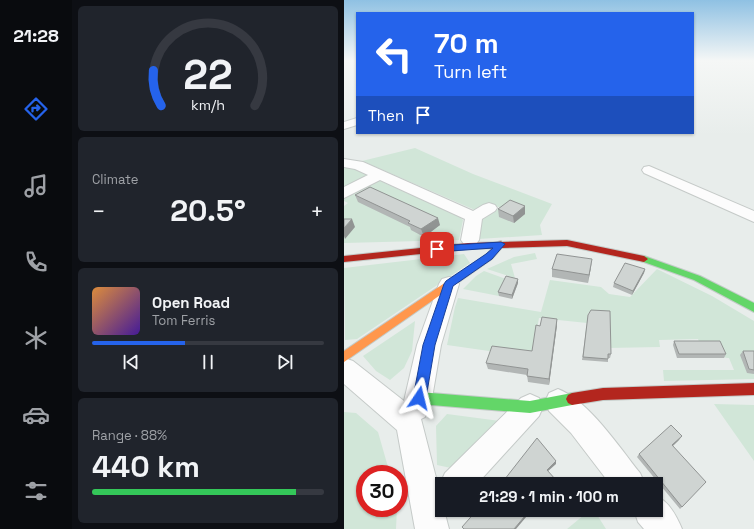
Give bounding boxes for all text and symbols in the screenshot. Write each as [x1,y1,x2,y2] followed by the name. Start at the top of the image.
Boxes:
[13,24,59,47] text: 21:28
[434,25,499,61] text: 70 m
[368,28,420,80] icon: left
[183,48,233,101] text: 22
[434,60,507,83] text: Turn left
[22,95,50,123] icon: directions
[191,96,225,114] text: km/h
[412,104,434,126] icon: arrive
[368,106,404,125] text: Then
[92,171,138,188] text: Climate
[22,172,50,200] icon: music
[170,191,246,230] text: 20.5°
[92,197,106,225] text: −
[310,197,324,225] text: +
[420,232,454,266] pin
[426,238,448,260] icon: arrive
[22,248,50,276] icon: phone
[152,293,230,312] text: Open Road
[152,312,215,329] text: Tom Ferris
[22,324,50,352] icon: climate
[120,351,142,373] icon: previous
[197,351,219,373] icon: pause
[274,351,296,373] icon: next
[398,377,440,419] position arrow
[22,401,50,429] icon: car
[92,427,167,444] text: Range · 88%
[92,447,200,486] text: 440 km
[356,465,408,517] speed limit sign: 30
[22,477,50,505] icon: filters
[479,487,619,506] text: 21:29 · 1 min · 100 m

